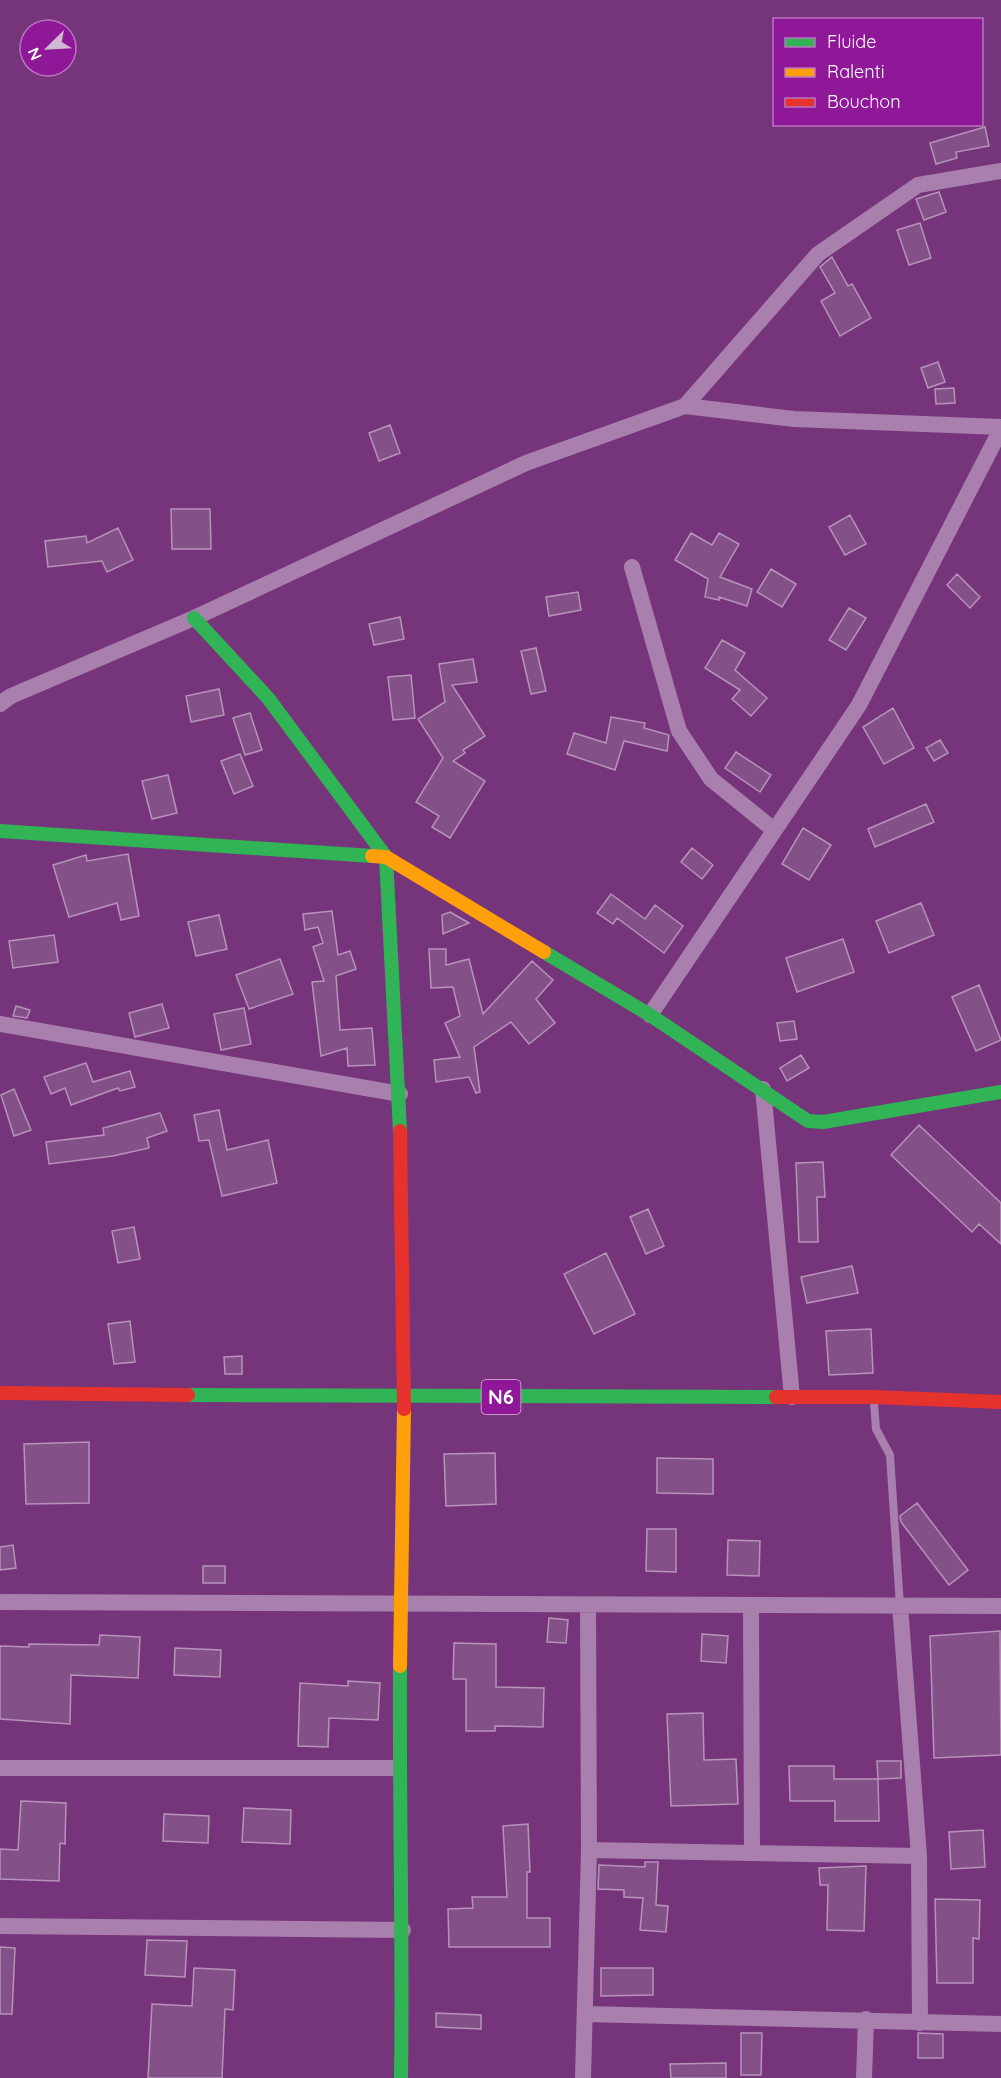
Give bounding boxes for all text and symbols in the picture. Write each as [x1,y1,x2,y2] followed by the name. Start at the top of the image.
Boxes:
[18,18,78,78] north arrow
[773,18,983,126] legend
[827,30,876,53] text: Fluide
[23,45,46,64] text: N
[827,60,885,83] text: Ralenti
[827,90,901,113] text: Bouchon
[482,1380,520,1414] road number: N6

